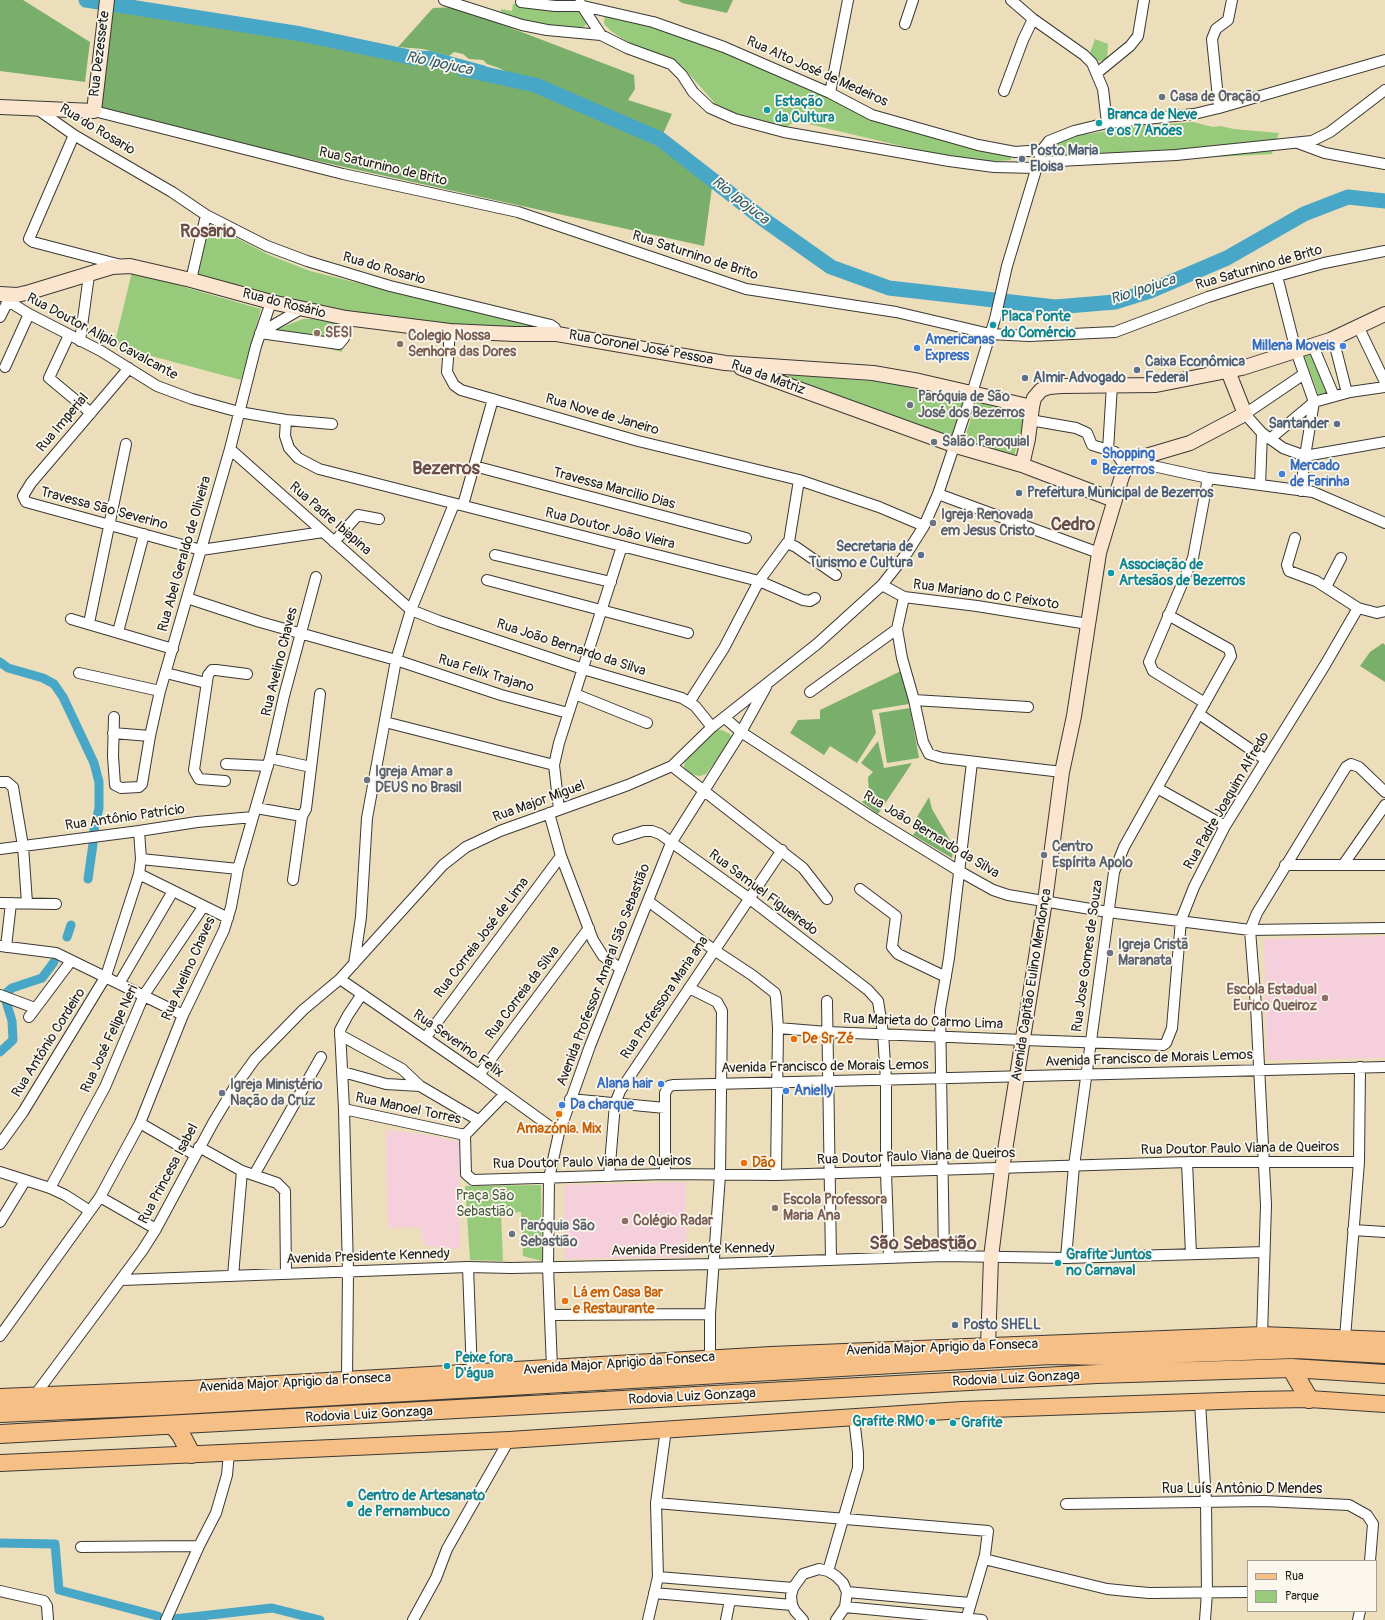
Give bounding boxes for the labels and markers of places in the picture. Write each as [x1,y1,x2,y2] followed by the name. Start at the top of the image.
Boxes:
[1170,89,1260,105] place label: Casa de Oração
[1157,92,1167,102] marker: Casa de Oração
[775,94,835,126] place label: Estação da Cultura
[762,105,772,115] marker: Estação da Cultura
[1107,107,1197,140] place label: Branca de Neve e os 7 Anões
[1094,118,1104,128] marker: Branca de Neve e os 7 Anões
[1030,143,1098,176] place label: Posto Maria Eloisa
[1017,154,1027,164] marker: Posto Maria Eloisa
[1001,309,1076,342] place label: Placa Ponte do Comércio
[988,320,998,330] marker: Placa Ponte do Comércio
[325,325,353,341] place label: SESI
[312,328,322,338] marker: SESI
[408,328,516,360] place label: Colegio Nossa Senhora das Dores
[925,332,995,364] place label: Americanas Express
[1252,338,1335,354] place label: Millena Moveis
[395,339,405,349] marker: Colegio Nossa Senhora das Dores
[1338,341,1348,351] marker: Millena Moveis
[912,343,922,353] marker: Americanas Express
[1145,354,1245,386] place label: Caixa Econômica Federal
[1132,365,1142,375] marker: Caixa Econômica Federal
[1033,370,1126,386] place label: Almir Advogado
[1020,373,1030,383] marker: Almir Advogado
[918,389,1025,422] place label: Paróquia de São José dos Bezerros
[905,400,915,410] marker: Paróquia de São José dos Bezerros
[1268,416,1329,432] place label: Santander
[1332,419,1342,429] marker: Santander
[942,434,1030,450] place label: Salão Paroquial
[929,437,939,447] marker: Salão Paroquial
[1102,446,1155,478] place label: Shopping Bezerros
[1089,457,1099,467] marker: Shopping Bezerros
[1290,458,1349,490] place label: Mercado de Farinha
[1277,469,1287,479] marker: Mercado de Farinha
[1027,485,1214,501] place label: Prefeitura Municipal de Bezerros
[1014,488,1024,498] marker: Prefeitura Municipal de Bezerros
[941,507,1035,540] place label: Igreja Renovada em Jesus Cristo
[928,518,938,528] marker: Igreja Renovada em Jesus Cristo
[809,539,913,572] place label: Secretaria de Turismo e Cultura
[916,550,926,560] marker: Secretaria de Turismo e Cultura
[1119,557,1245,590] place label: Associação de Artesãos de Bezerros
[1106,568,1116,578] marker: Associação de Artesãos de Bezerros
[375,764,462,796] place label: Igreja Amar a DEUS no Brasil
[362,775,372,785] marker: Igreja Amar a DEUS no Brasil
[1052,839,1133,872] place label: Centro Espírita Apolo
[1039,850,1049,860] marker: Centro Espírita Apolo
[1118,937,1189,970] place label: Igreja Cristã Maranata
[1105,948,1115,958] marker: Igreja Cristã Maranata
[1227,982,1317,1014] place label: Escola Estadual Eurico Queiroz
[1320,993,1330,1003] marker: Escola Estadual Eurico Queiroz
[802,1031,854,1047] place label: De Sr Zé
[789,1034,799,1044] marker: De Sr Zé
[596,1076,653,1092] place label: Alana hair
[230,1077,323,1110] place label: Igreja Ministério Nação da Cruz
[656,1079,666,1089] marker: Alana hair
[794,1083,833,1099] place label: Anielly
[781,1086,791,1096] marker: Anielly
[217,1088,227,1098] marker: Igreja Ministério Nação da Cruz
[570,1097,634,1113] place label: Da charque
[557,1100,567,1110] marker: Da charque
[554,1109,564,1119] marker: Amazónia. Mix
[516,1121,602,1137] place label: Amazónia. Mix
[752,1155,776,1171] place label: Dão
[739,1158,749,1168] marker: Dão
[783,1192,887,1224] place label: Escola Professora Maria Ana
[770,1203,780,1213] marker: Escola Professora Maria Ana
[633,1213,713,1229] place label: Colégio Radar
[620,1216,630,1226] marker: Colégio Radar
[520,1218,595,1250] place label: Paróquia São Sebastião
[507,1229,517,1239] marker: Paróquia São Sebastião
[1066,1247,1151,1280] place label: Grafite Juntos no Carnaval
[1053,1258,1063,1268] marker: Grafite Juntos no Carnaval
[573,1285,663,1318] place label: Lá em Casa Bar e Restaurante
[560,1296,570,1306] marker: Lá em Casa Bar e Restaurante
[963,1317,1041,1333] place label: Posto SHELL
[950,1320,960,1330] marker: Posto SHELL
[455,1350,513,1382] place label: Peixe fora D'água
[442,1361,452,1371] marker: Peixe fora D'água
[852,1414,924,1430] place label: Grafite RMO
[961,1415,1003,1431] place label: Grafite
[927,1417,937,1427] marker: Grafite RMO
[948,1418,958,1428] marker: Grafite
[358,1488,485,1520] place label: Centro de Artesanato de Pernambuco
[345,1499,355,1509] marker: Centro de Artesanato de Pernambuco

